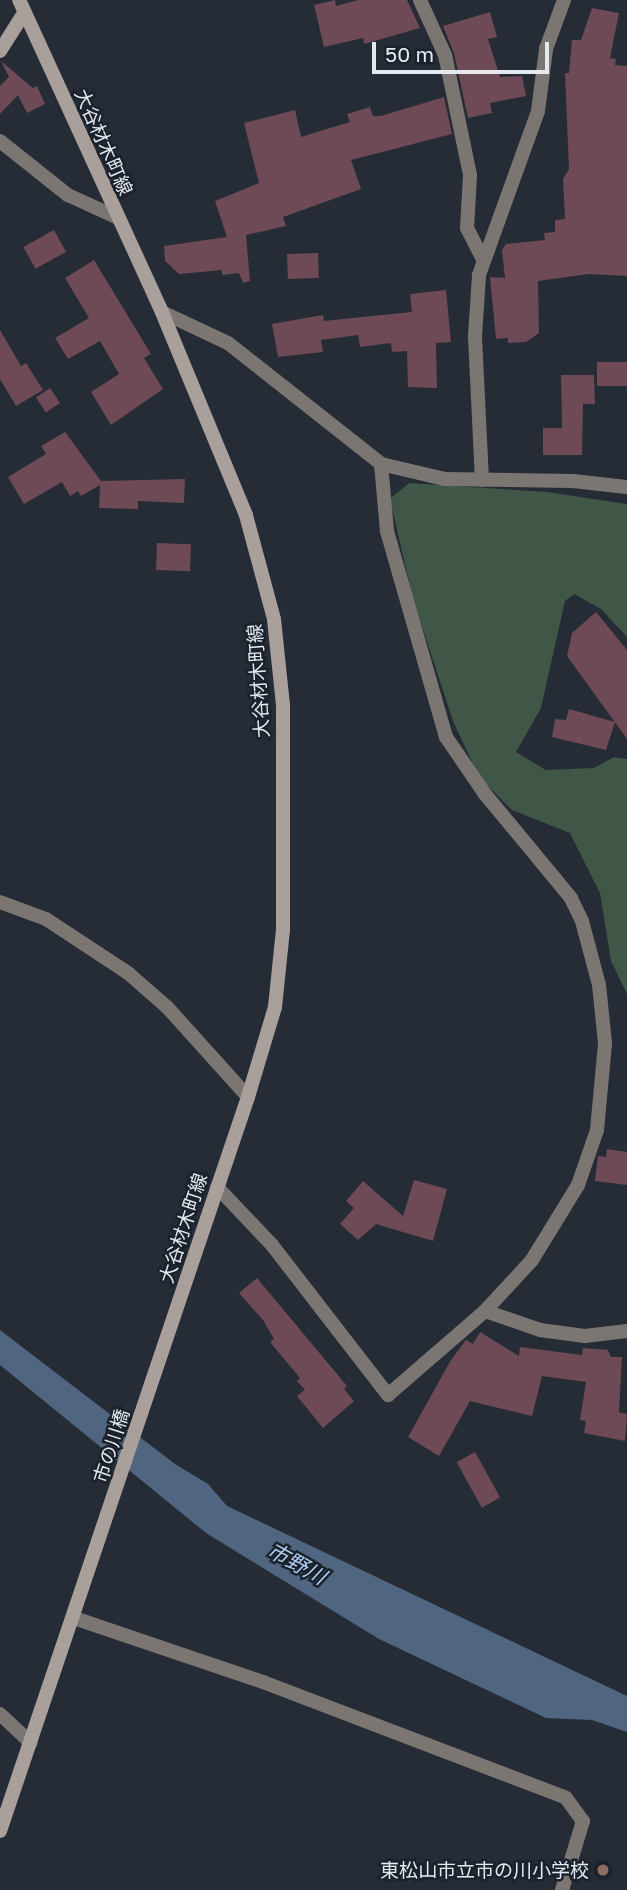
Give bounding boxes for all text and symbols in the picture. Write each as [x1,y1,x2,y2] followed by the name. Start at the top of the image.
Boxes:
[375,28,552,72] scale bar
[385,41,434,67] text: 50 m
[70,85,138,199] street label: 大谷材木町線
[243,623,273,739] street label: 大谷材木町線
[155,1170,211,1286] street label: 大谷材木町線
[88,1406,134,1486] street label: 市の川橋
[263,1537,331,1589] water label: 市野川
[380,1859,589,1881] place label: 東松山市立市の川小学校
[595,1862,611,1878] marker: 東松山市立市の川小学校

